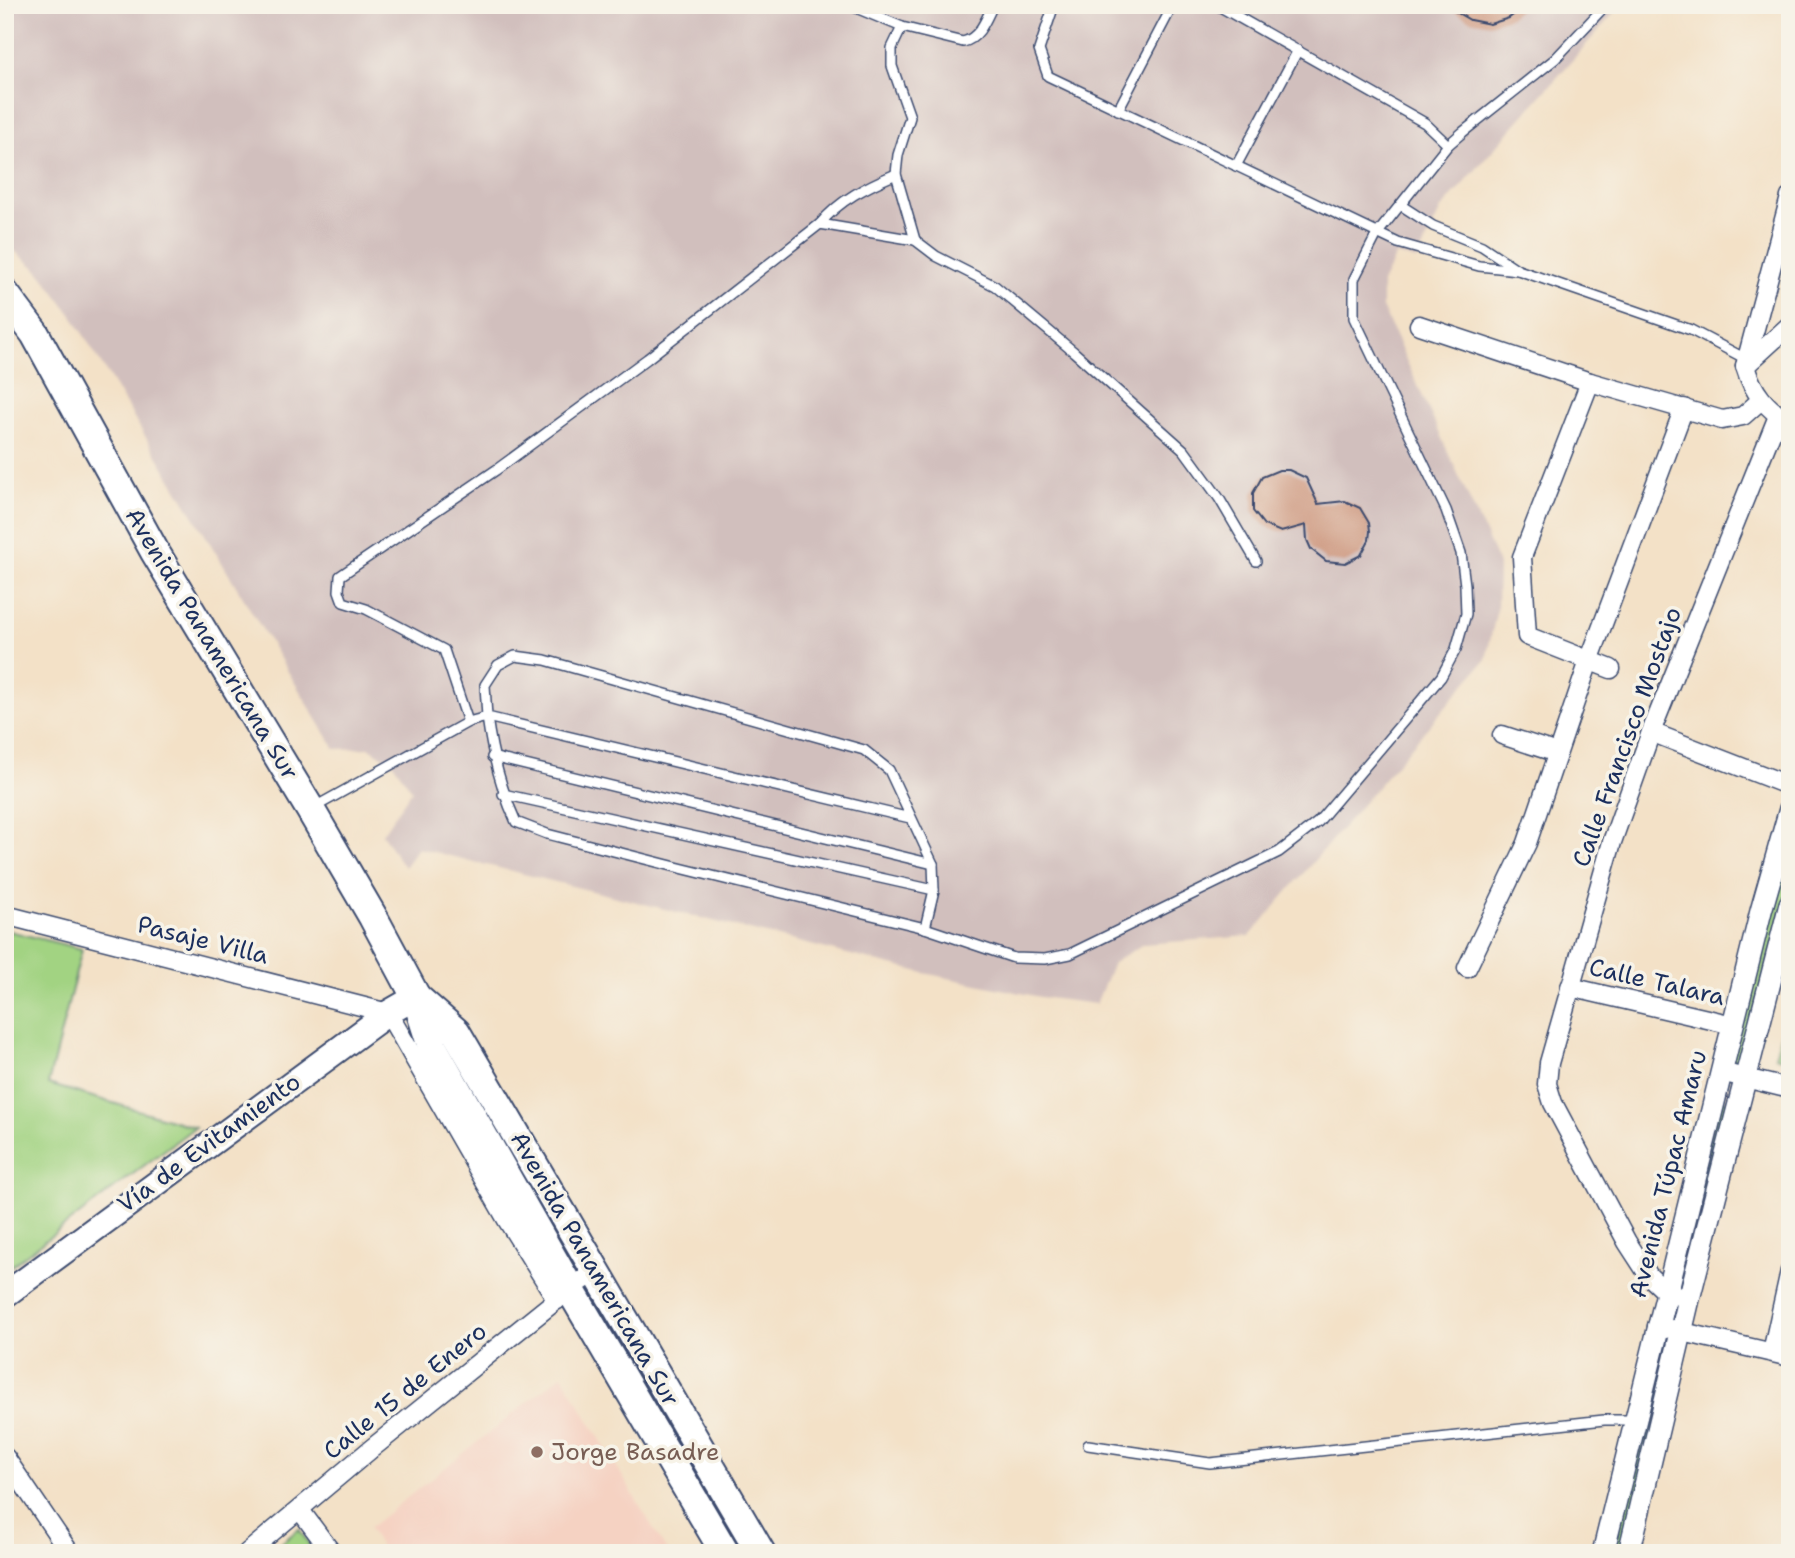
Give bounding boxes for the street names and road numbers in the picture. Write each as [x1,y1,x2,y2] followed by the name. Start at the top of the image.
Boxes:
[118,502,306,786] street label: Avenida Panamericana Sur
[1565,603,1689,871] street label: Calle Francisco Mostajo
[134,908,272,972] street label: Pasaje Villa
[1586,951,1728,1013] street label: Calle Talara
[1622,1047,1714,1301] street label: Avenida Túpac Amaru
[111,1066,307,1220] street label: Vía de Evitamiento
[503,1126,687,1412] street label: Avenida Panamericana Sur
[317,1315,493,1467] street label: Calle 15 de Enero

